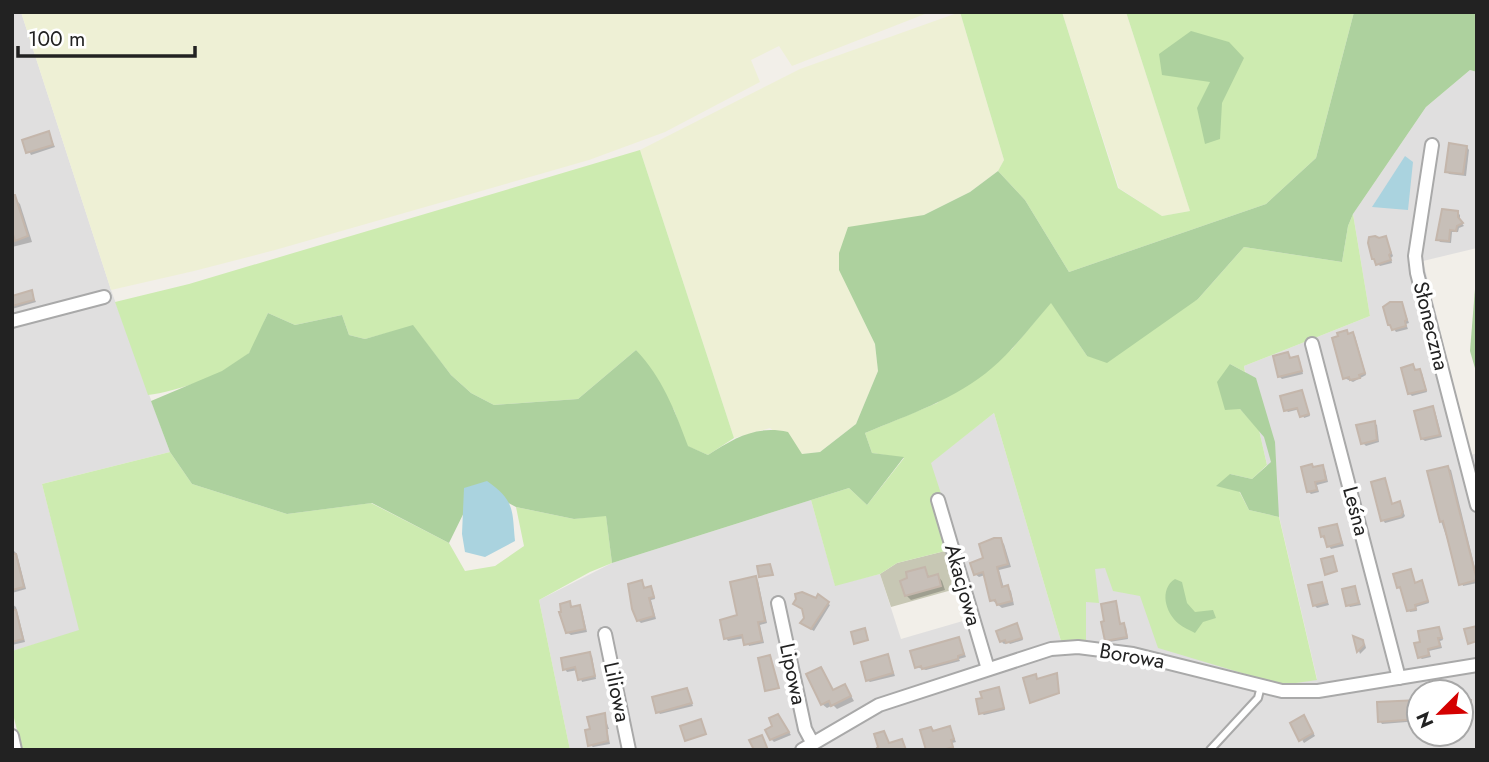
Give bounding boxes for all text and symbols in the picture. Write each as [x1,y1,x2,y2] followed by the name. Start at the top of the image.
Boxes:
[18,14,194,58] scale bar
[28,24,85,54] text: 100 m
[1406,278,1456,374] street label: Słoneczna
[1335,483,1377,539] street label: Leśna
[937,540,989,630] street label: Akacjowa
[1097,636,1167,676] street label: Borowa
[772,640,814,708] street label: Lipowa
[596,659,638,725] street label: Liliowa
[1405,678,1475,748] north arrow
[1410,707,1440,732] text: N

